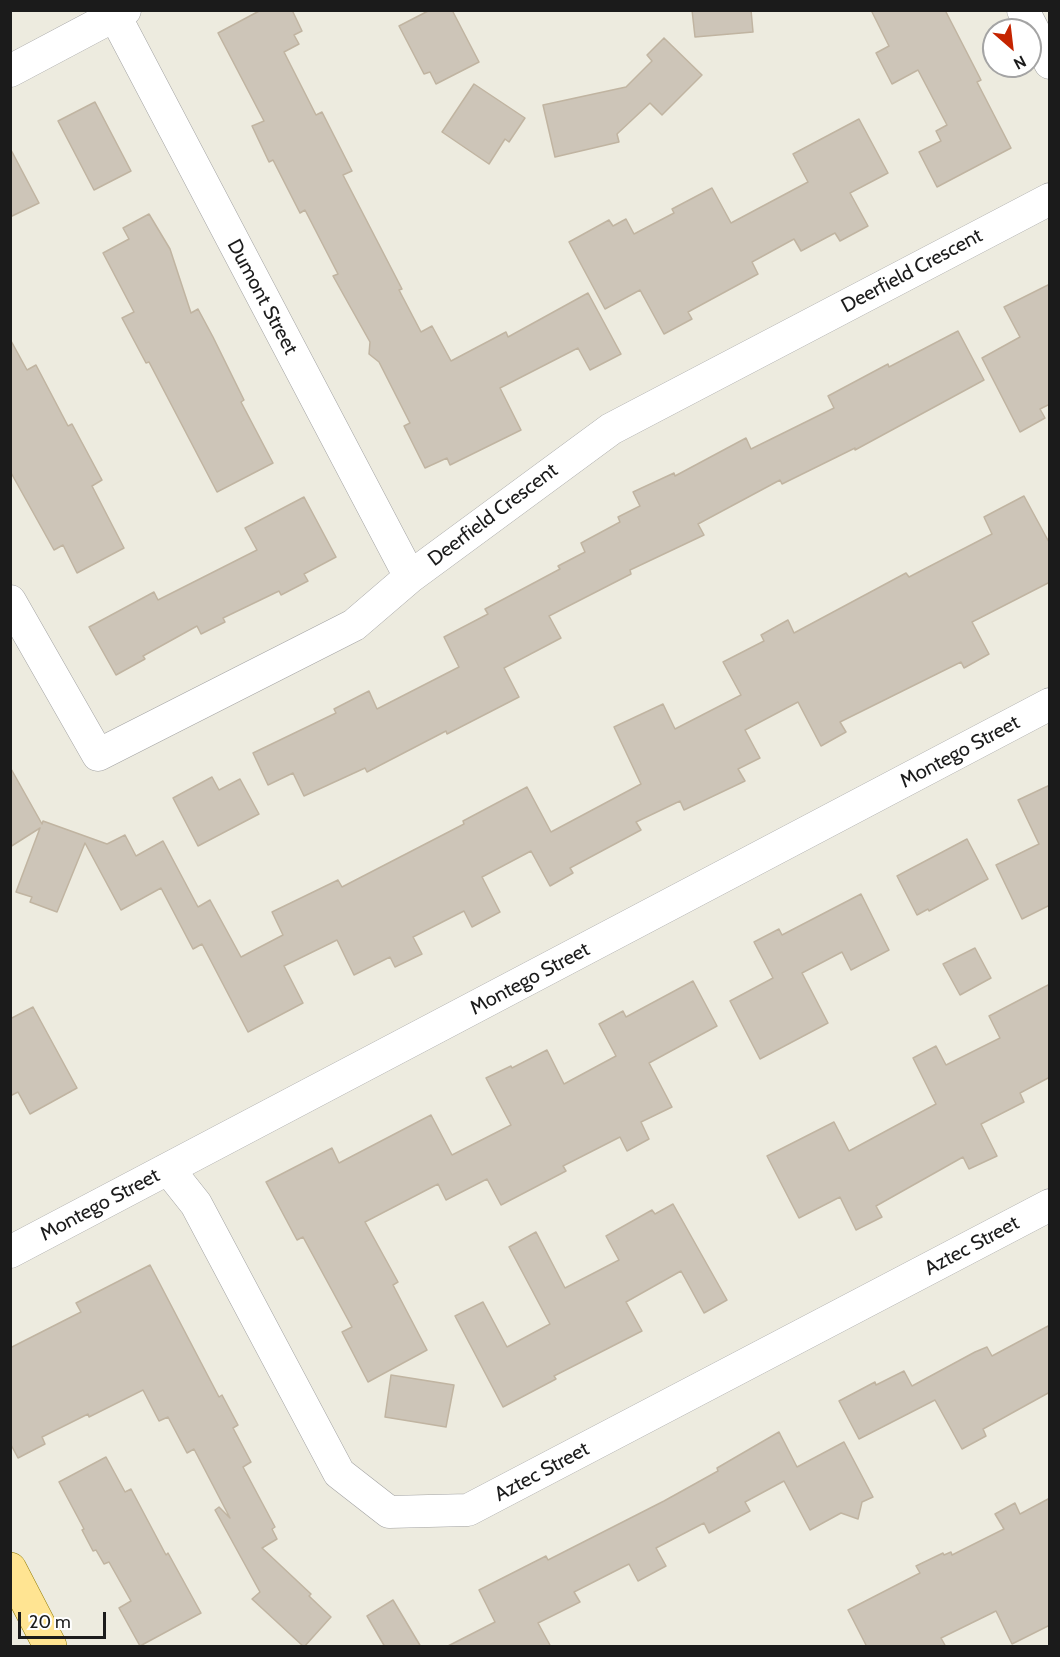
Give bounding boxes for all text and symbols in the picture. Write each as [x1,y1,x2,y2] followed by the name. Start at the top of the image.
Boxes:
[982,18,1042,78] north arrow
[1010,52,1029,74] text: N
[837,224,987,318] street label: Deerfield Crescent
[222,235,302,359] street label: Dumont Street
[423,458,563,572] street label: Deerfield Crescent
[896,710,1024,794] street label: Montego Street
[466,937,594,1021] street label: Montego Street
[36,1163,164,1247] street label: Montego Street
[921,1211,1023,1281] street label: Aztec Street
[491,1437,593,1507] street label: Aztec Street
[21,1600,110,1638] scale bar
[29,1611,71,1633] text: 20 m

